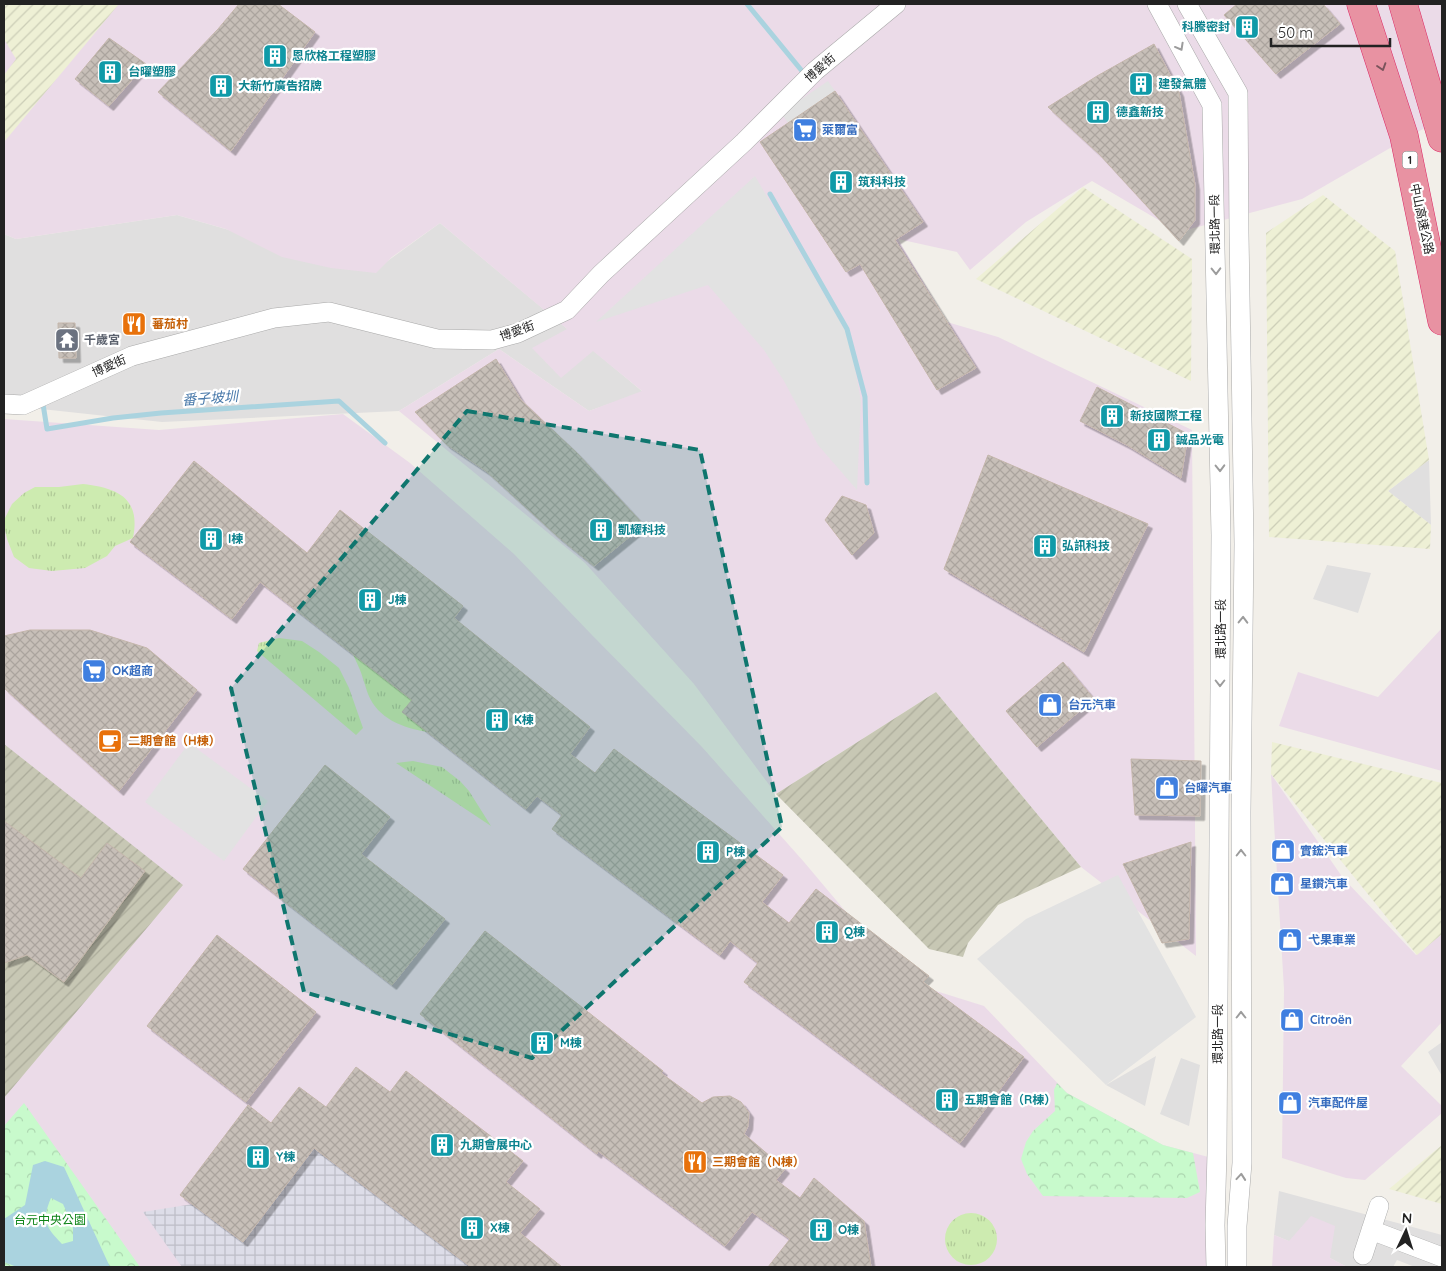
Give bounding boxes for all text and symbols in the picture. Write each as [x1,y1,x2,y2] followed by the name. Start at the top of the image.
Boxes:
[1234,14,1260,40] building icon: 科騰密封
[1271,15,1390,47] scale bar
[1182,19,1230,34] place label: 科騰密封
[1278,23,1313,42] text: 50 m
[1174,41,1184,50] one-way arrow
[262,43,288,69] building icon: 恩欣格工程塑膠
[292,48,376,63] place label: 恩欣格工程塑膠
[801,50,838,85] street label: 博愛街
[97,59,123,85] building icon: 台曜塑膠
[1377,62,1387,70] one-way arrow
[128,64,176,79] place label: 台曜塑膠
[1128,71,1154,97] building icon: 建發氣體
[208,73,234,99] building icon: 大新竹廣告招牌
[1158,76,1206,91] place label: 建發氣體
[238,78,322,93] place label: 大新竹廣告招牌
[1085,99,1111,125] building icon: 德鑫新技
[1116,104,1164,119] place label: 德鑫新技
[792,117,818,143] supermarket icon: 萊爾富
[822,122,858,137] place label: 萊爾富
[1402,152,1418,168] road number: 1
[828,169,854,195] building icon: 筑科科技
[858,174,906,189] place label: 筑科科技
[1408,182,1437,256] street label: 中山高速公路
[1206,194,1223,254] street label: 環北路一段
[1211,268,1221,275] one-way arrow
[121,311,147,337] restaurant icon: 蕃茄村
[152,316,188,331] place label: 蕃茄村
[497,317,536,344] street label: 博愛街
[54,327,80,353] temple icon: 千歲宮
[84,332,120,347] place label: 千歲宮
[89,351,128,380] street label: 博愛街
[181,387,241,409] water label: 番子坡圳
[1099,403,1125,429] building icon: 新技國際工程
[1130,408,1202,423] place label: 新技國際工程
[1146,427,1172,453] building icon: 誠品光電
[1176,432,1224,447] place label: 誠品光電
[1215,465,1225,473] one-way arrow
[588,517,614,543] building icon: 凱耀科技
[618,522,666,537] place label: 凱耀科技
[198,526,224,552] building icon: I棟
[228,531,243,546] place label: I棟
[1032,533,1058,559] building icon: 弘訊科技
[1062,538,1110,553] place label: 弘訊科技
[357,587,383,613] building icon: J棟
[388,592,407,607] place label: J棟
[1213,599,1228,659] street label: 環北路一段
[1238,616,1248,624] one-way arrow
[81,658,107,684] supermarket icon: OK超商
[112,663,153,678] place label: OK超商
[1215,680,1225,688] one-way arrow
[1037,692,1063,718] shop icon: 台元汽車
[1068,697,1116,712] place label: 台元汽車
[484,707,510,733] building icon: K棟
[514,712,534,727] place label: K棟
[97,728,123,754] cafe icon: 二期會館（H棟）
[128,733,221,748] place label: 二期會館（H棟）
[1154,775,1180,801] shop icon: 台曜汽車
[1184,780,1232,795] place label: 台曜汽車
[1270,838,1296,864] shop icon: 實鋐汽車
[695,839,721,865] building icon: P棟
[1300,843,1348,858] place label: 實鋐汽車
[726,844,745,859] place label: P棟
[1236,848,1246,856] one-way arrow
[1269,871,1295,897] shop icon: 星鑽汽車
[1300,876,1348,891] place label: 星鑽汽車
[814,919,840,945] building icon: Q棟
[844,924,865,939] place label: Q棟
[1277,927,1303,953] shop icon: 弋果車業
[1308,932,1356,947] place label: 弋果車業
[1210,1004,1225,1064] street label: 環北路一段
[1279,1007,1305,1033] shop icon: Citroën
[1236,1011,1246,1018] one-way arrow
[1310,1012,1352,1027] place label: Citroën
[529,1030,555,1056] building icon: M棟
[560,1035,582,1050] place label: M棟
[934,1087,960,1113] building icon: 五期會館（R棟）
[1277,1090,1303,1116] shop icon: 汽車配件屋
[964,1092,1056,1107] place label: 五期會館（R棟）
[1308,1095,1368,1110] place label: 汽車配件屋
[429,1132,455,1158] building icon: 九期會展中心
[460,1137,532,1152] place label: 九期會展中心
[245,1144,271,1170] building icon: Y棟
[276,1149,295,1164] place label: Y棟
[682,1149,708,1175] restaurant icon: 三期會館（N棟）
[712,1154,805,1169] place label: 三期會館（N棟）
[1235,1173,1246,1181] one-way arrow
[1381,1206,1431,1256] north arrow
[1401,1209,1413,1227] text: N
[14,1212,86,1227] park label: 台元中央公園
[459,1215,485,1241] building icon: X棟
[808,1217,834,1243] building icon: O棟
[490,1220,510,1235] place label: X棟
[838,1222,859,1237] place label: O棟

